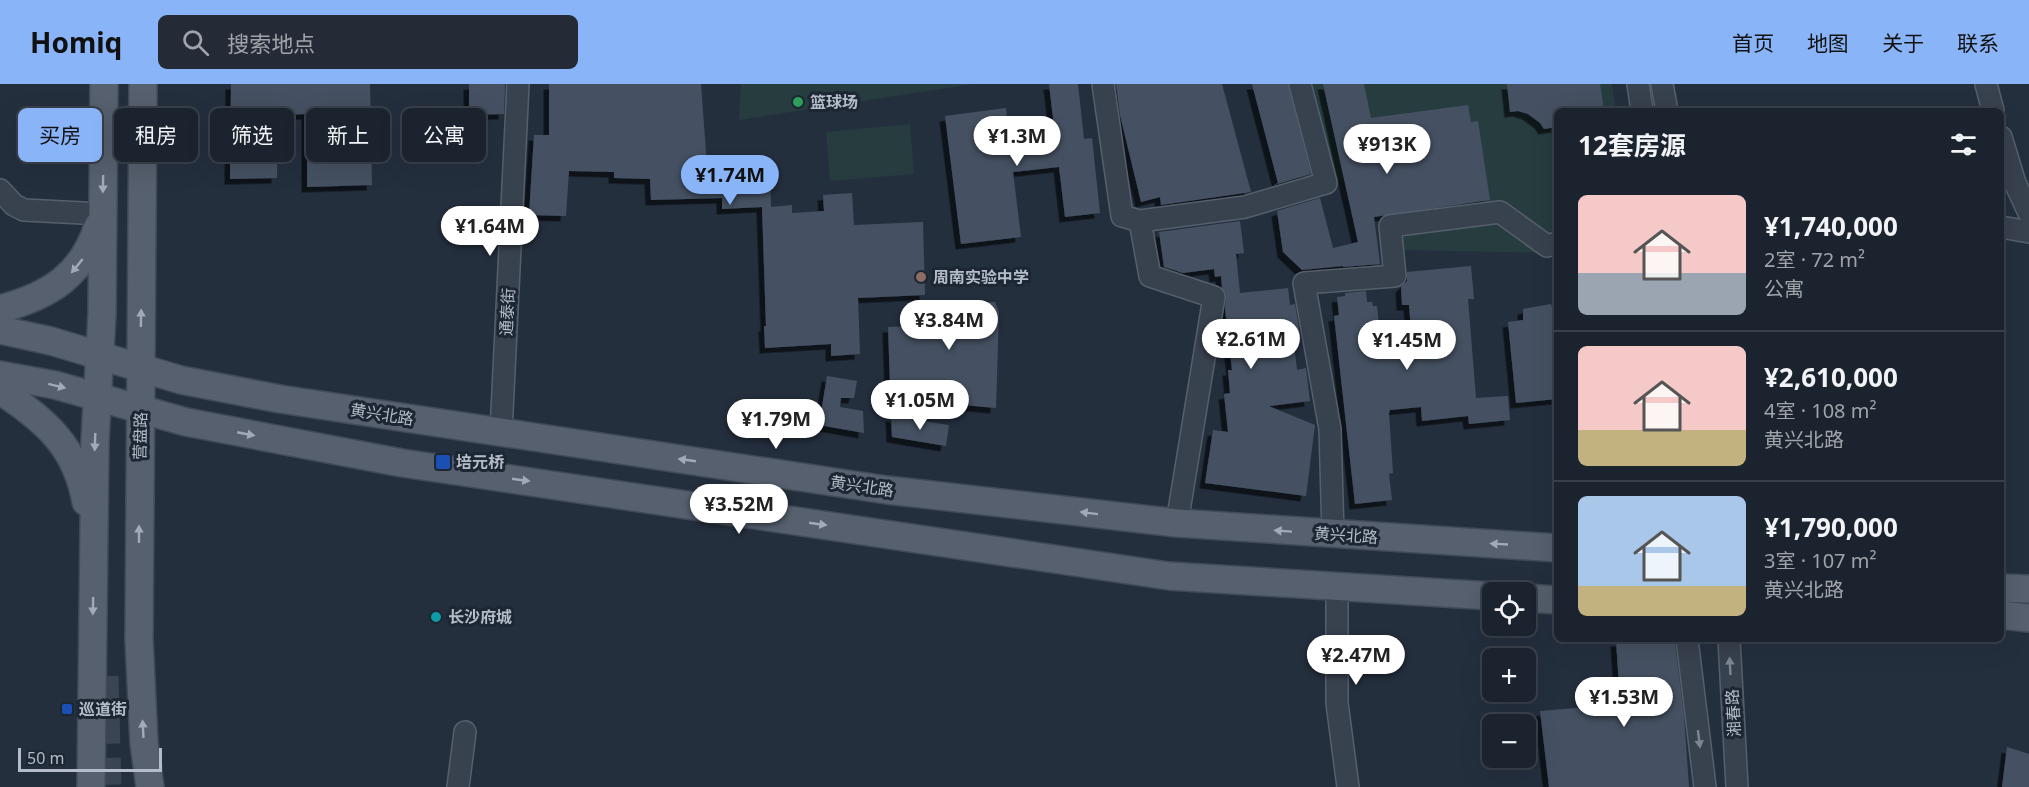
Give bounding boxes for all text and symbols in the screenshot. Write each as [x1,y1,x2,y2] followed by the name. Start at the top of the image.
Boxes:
[158,15,578,69] search box
[30,23,122,61] text: Homiq
[179,26,212,59] icon: search
[227,28,315,58] text: 搜索地点
[1732,29,1774,57] text: 首页
[1807,29,1849,57] text: 地图
[1882,29,1924,57] text: 关于
[1957,29,1999,57] text: 联系
[810,91,858,113] place label: 篮球场
[791,95,805,109] marker: 篮球场
[18,108,102,162] chip: 买房
[114,108,198,162] chip: 租房
[210,108,294,162] chip: 筛选
[306,108,390,162] chip: 新上
[402,108,486,162] chip: 公寓
[975,116,1059,167] pin: ¥1.3M
[988,122,1046,149] text: ¥1.3M
[1345,124,1429,175] pin: ¥913K
[1578,127,1686,163] text: 12套房源
[1947,128,1980,161] icon: filters
[1357,130,1417,157] text: ¥913K
[681,155,779,206] pin: ¥1.74M
[695,161,765,188] text: ¥1.74M
[98,175,108,194] one-way arrow
[441,206,539,257] pin: ¥1.64M
[1764,208,1898,244] text: ¥1,740,000
[455,212,525,239] text: ¥1.64M
[1626,219,1698,291] icon: home
[1764,246,1865,273] text: 2室 · 72 m²
[71,258,84,274] one-way arrow
[933,266,1029,288] place label: 周南实验中学
[914,270,928,284] marker: 周南实验中学
[1764,275,1804,302] text: 公寓
[495,287,519,337] street label: 通泰街
[900,300,998,351] pin: ¥3.84M
[914,306,984,333] text: ¥3.84M
[136,309,146,328] one-way arrow
[1202,319,1300,370] pin: ¥2.61M
[1358,320,1456,371] pin: ¥1.45M
[1216,325,1286,352] text: ¥2.61M
[1372,326,1442,353] text: ¥1.45M
[1764,359,1898,395] text: ¥2,610,000
[1626,370,1698,442] icon: home
[871,380,969,431] pin: ¥1.05M
[48,382,66,392] one-way arrow
[885,386,955,413] text: ¥1.05M
[1764,397,1876,424] text: 4室 · 108 m²
[349,398,415,430] street label: 黄兴北路
[727,399,825,450] pin: ¥1.79M
[741,405,811,432] text: ¥1.79M
[129,412,151,460] street label: 营盘路
[1764,426,1844,453] text: 黄兴北路
[237,430,256,439] one-way arrow
[91,433,100,452] one-way arrow
[456,451,505,473] place label: 培元桥
[434,453,452,471] marker: 培元桥
[678,455,697,464] one-way arrow
[829,471,895,501] street label: 黄兴北路
[512,475,531,484] one-way arrow
[690,484,788,535] pin: ¥3.52M
[704,490,774,517] text: ¥3.52M
[1079,508,1098,518] one-way arrow
[1764,509,1898,545] text: ¥1,790,000
[809,520,828,529] one-way arrow
[1626,520,1698,592] icon: home
[1313,522,1379,548] street label: 黄兴北路
[134,525,144,544] one-way arrow
[1273,526,1292,535] one-way arrow
[1489,540,1508,549] one-way arrow
[1764,547,1876,574] text: 3室 · 107 m²
[1764,576,1844,603] text: 黄兴北路
[1482,582,1536,768] map controls
[1482,582,1536,636] button: locate
[88,596,98,615] one-way arrow
[448,606,512,628] place label: 长沙府城
[429,610,443,624] marker: 长沙府城
[1307,635,1405,686] pin: ¥2.47M
[1321,641,1391,668] text: ¥2.47M
[1482,648,1536,702] button: +
[1726,656,1735,675] one-way arrow
[1575,677,1673,728] pin: ¥1.53M
[1589,683,1659,710] text: ¥1.53M
[1721,688,1745,738] street label: 湘春路
[79,698,127,720] place label: 巡道街
[60,702,74,716] marker: 巡道街
[1482,714,1536,768] button: −
[139,719,148,738] one-way arrow
[1694,729,1704,748] one-way arrow
[18,745,162,772] scale bar
[27,747,64,769] text: 50 m

